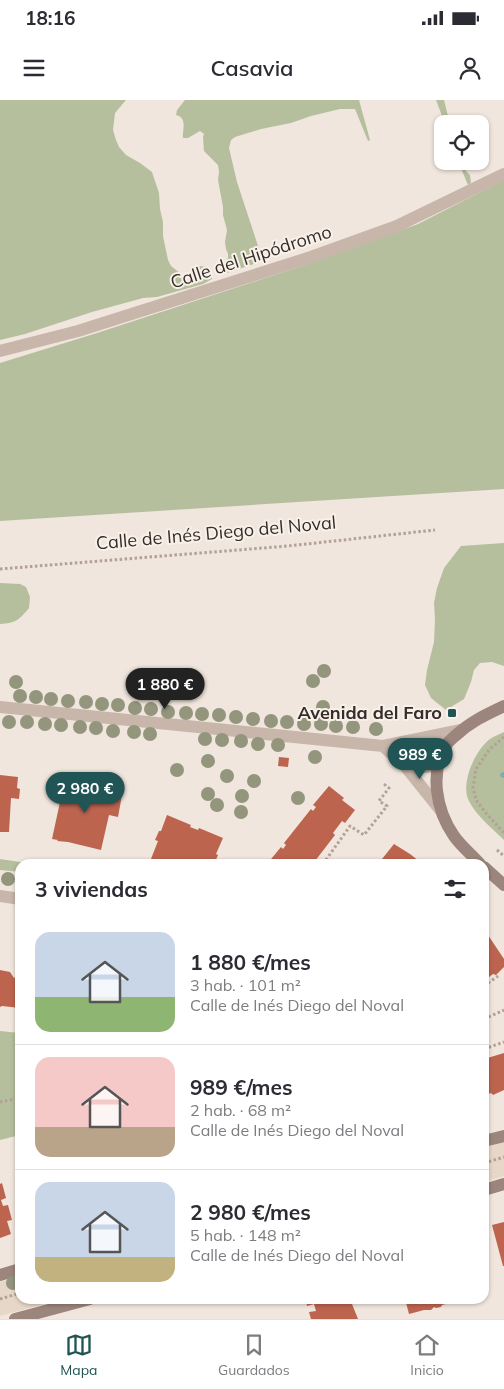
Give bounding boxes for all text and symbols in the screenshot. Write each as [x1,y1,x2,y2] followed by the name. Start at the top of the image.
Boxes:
[25,6,75,30] text: 18:16
[20,54,48,82] icon: menu
[210,54,294,82] text: Casavia
[456,54,484,82] icon: person
[434,115,489,170] map controls
[434,115,489,170] button: locate
[167,220,334,293] street label: Calle del Hipódromo
[95,511,337,554] street label: Calle de Inés Diego del Noval
[119,668,211,710] pin: 1 880 €
[137,674,193,694] text: 1 880 €
[297,701,442,724] place label: Avenida del Faro
[446,707,458,719] marker: Avenida del Faro
[385,738,455,780] pin: 989 €
[399,744,441,764] text: 989 €
[39,772,131,814] pin: 2 980 €
[57,778,113,798] text: 2 980 €
[441,875,469,903] icon: filters
[35,876,148,902] text: 3 viviendas
[190,949,311,975] text: 1 880 €/mes
[75,952,135,1012] icon: home
[190,975,301,995] text: 3 hab. · 101 m²
[190,995,404,1015] text: Calle de Inés Diego del Noval
[190,1074,292,1100] text: 989 €/mes
[75,1077,135,1137] icon: home
[190,1100,291,1120] text: 2 hab. · 68 m²
[190,1120,404,1140] text: Calle de Inés Diego del Noval
[190,1199,311,1225] text: 2 980 €/mes
[75,1202,135,1262] icon: home
[190,1225,301,1245] text: 5 hab. · 148 m²
[190,1245,404,1265] text: Calle de Inés Diego del Noval
[60,1331,97,1379] tab: Mapa
[218,1331,290,1379] tab: Guardados
[410,1331,444,1379] tab: Inicio

